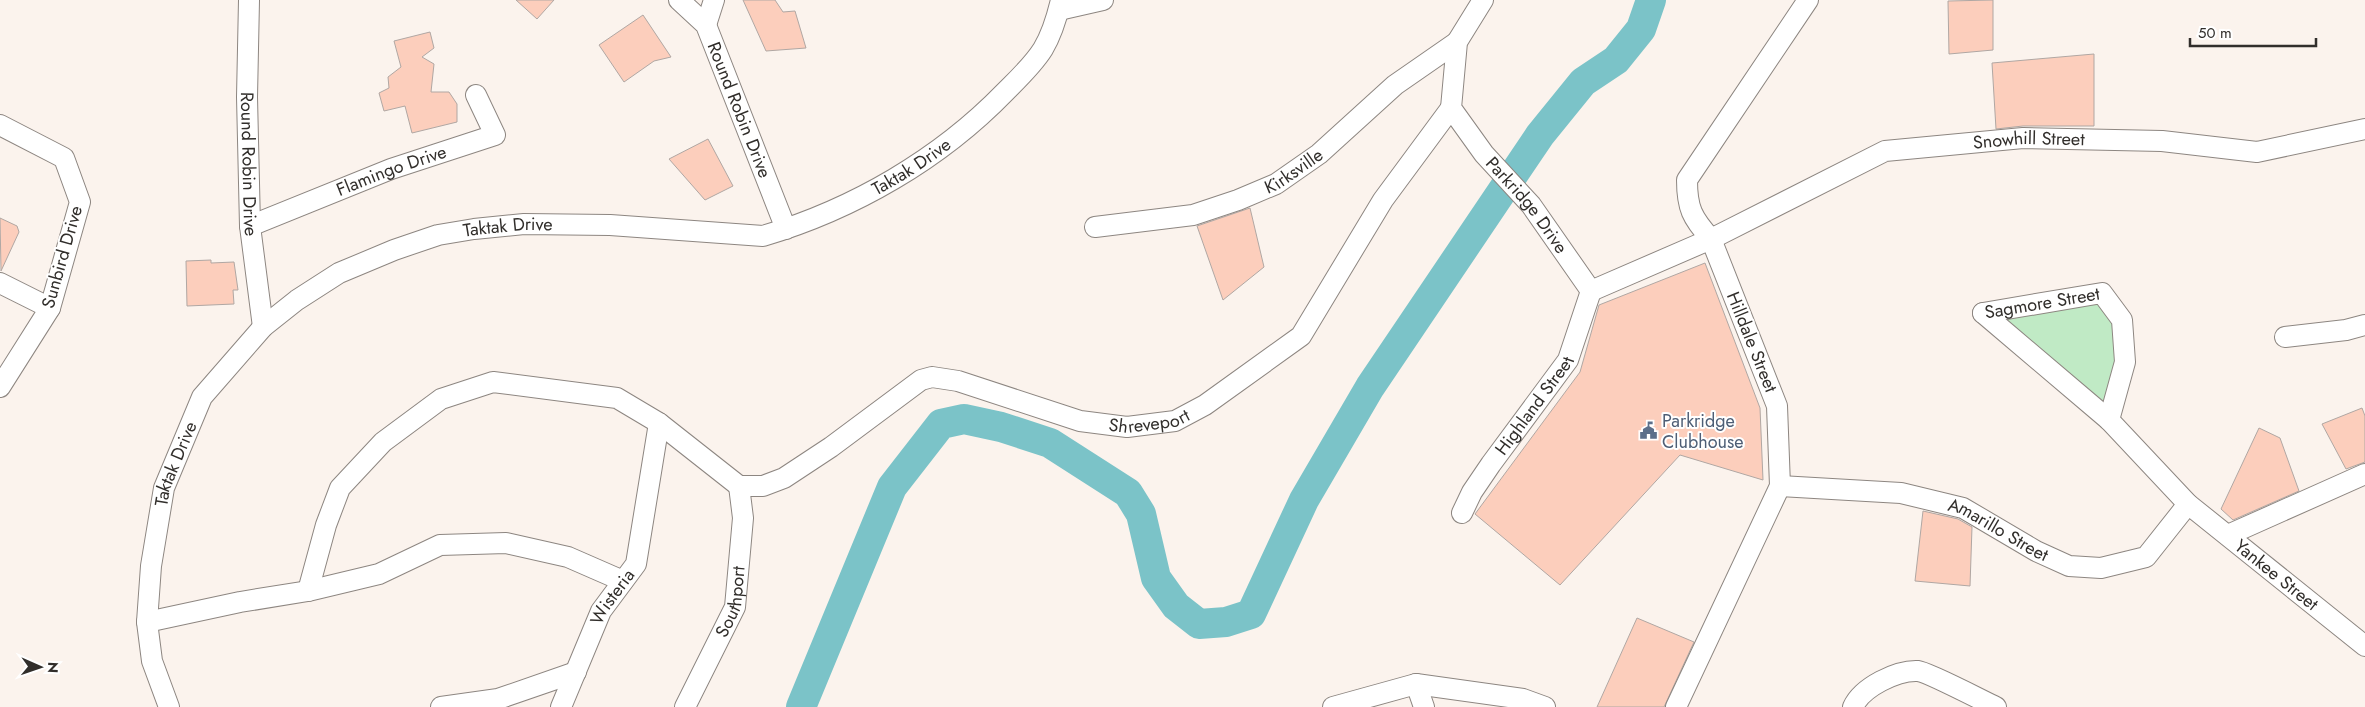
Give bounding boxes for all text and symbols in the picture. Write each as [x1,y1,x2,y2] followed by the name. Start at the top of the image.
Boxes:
[2190,15,2316,47] scale bar
[2198,22,2232,44] text: 50 m
[701,38,778,182] street label: Round Robin Drive
[234,92,264,238] street label: Round Robin Drive
[1972,125,2086,156] street label: Snowhill Street
[867,132,956,202] street label: Taktak Drive
[332,139,450,203] street label: Flamingo Drive
[1260,142,1328,200] street label: Kirksville
[1480,151,1574,259] street label: Parkridge Drive
[35,203,89,311] street label: Sunbird Drive
[461,211,553,244] street label: Taktak Drive
[1983,280,2102,326] street label: Sagmore Street
[1720,288,1784,397] street label: Hilldale Street
[1489,353,1581,461] street label: Highland Street
[1107,402,1195,440] street label: Shreveport
[1662,408,1743,455] place label: Parkridge Clubhouse
[148,417,203,508] street label: Taktak Drive
[1638,421,1658,441] public building icon: Parkridge Clubhouse
[1945,492,2053,568] street label: Amarillo Street
[2229,533,2325,617] street label: Yankee Street
[584,564,641,628] street label: Wisteria
[709,564,752,642] street label: Southport
[15,642,65,692] north arrow
[43,662,63,673] text: N

